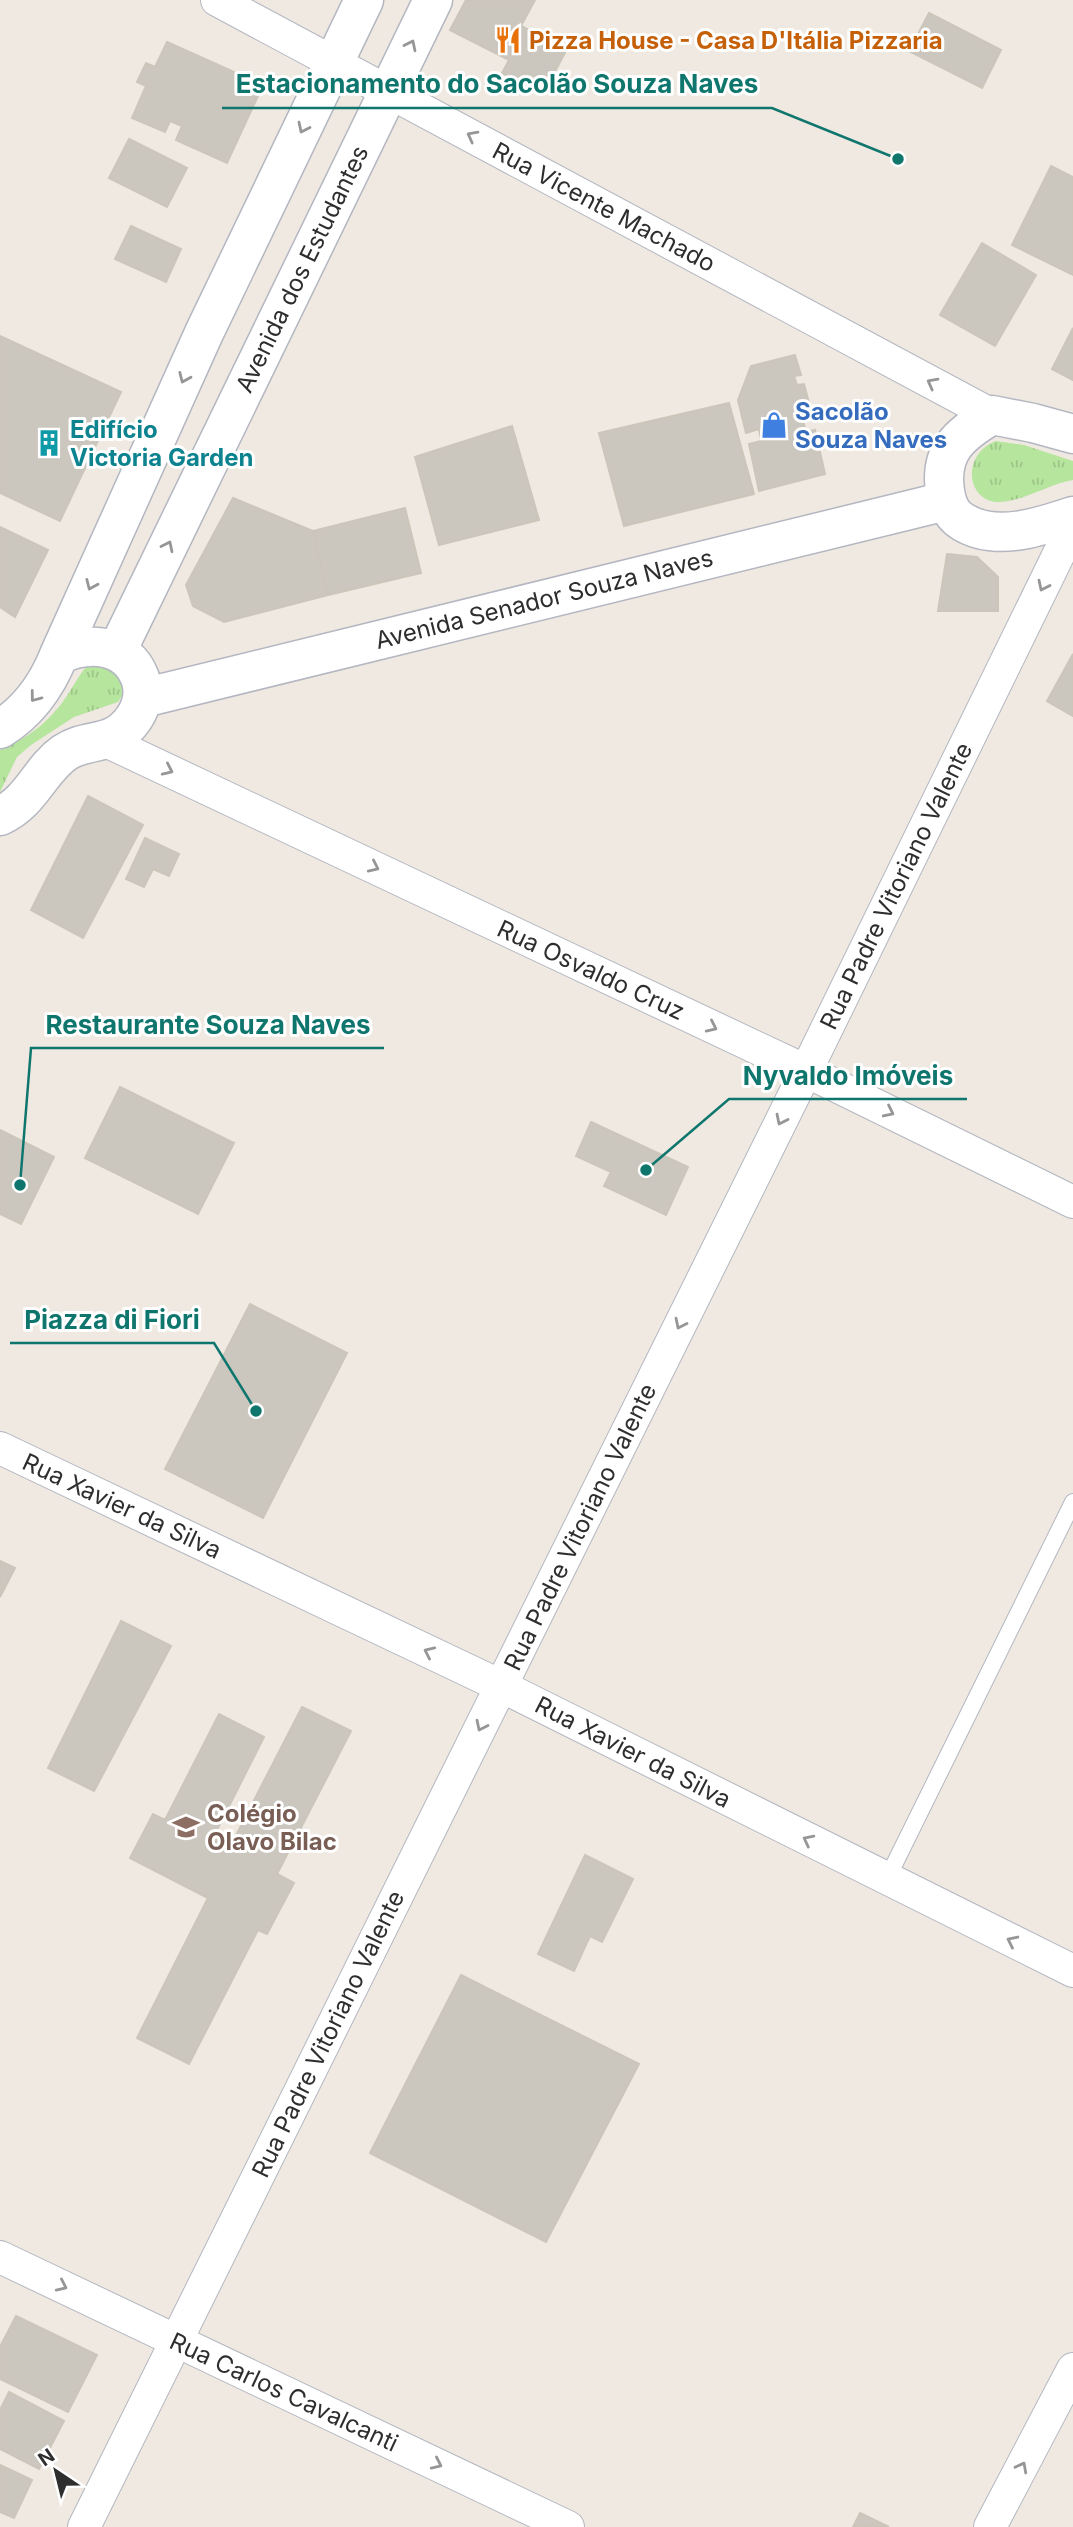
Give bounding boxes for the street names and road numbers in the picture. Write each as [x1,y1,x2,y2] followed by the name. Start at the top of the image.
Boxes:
[488,136,720,278] street label: Rua Vicente Machado
[230,141,374,397] street label: Avenida dos Estudantes
[372,543,716,655] street label: Avenida Senador Souza Naves
[814,738,978,1034] street label: Rua Padre Vitoriano Valente
[493,914,689,1026] street label: Rua Osvaldo Cruz
[498,1379,662,1675] street label: Rua Padre Vitoriano Valente
[18,1447,226,1565] street label: Rua Xavier da Silva
[530,1690,736,1814] street label: Rua Xavier da Silva
[246,1886,410,2182] street label: Rua Padre Vitoriano Valente
[165,2326,403,2458] street label: Rua Carlos Cavalcanti

